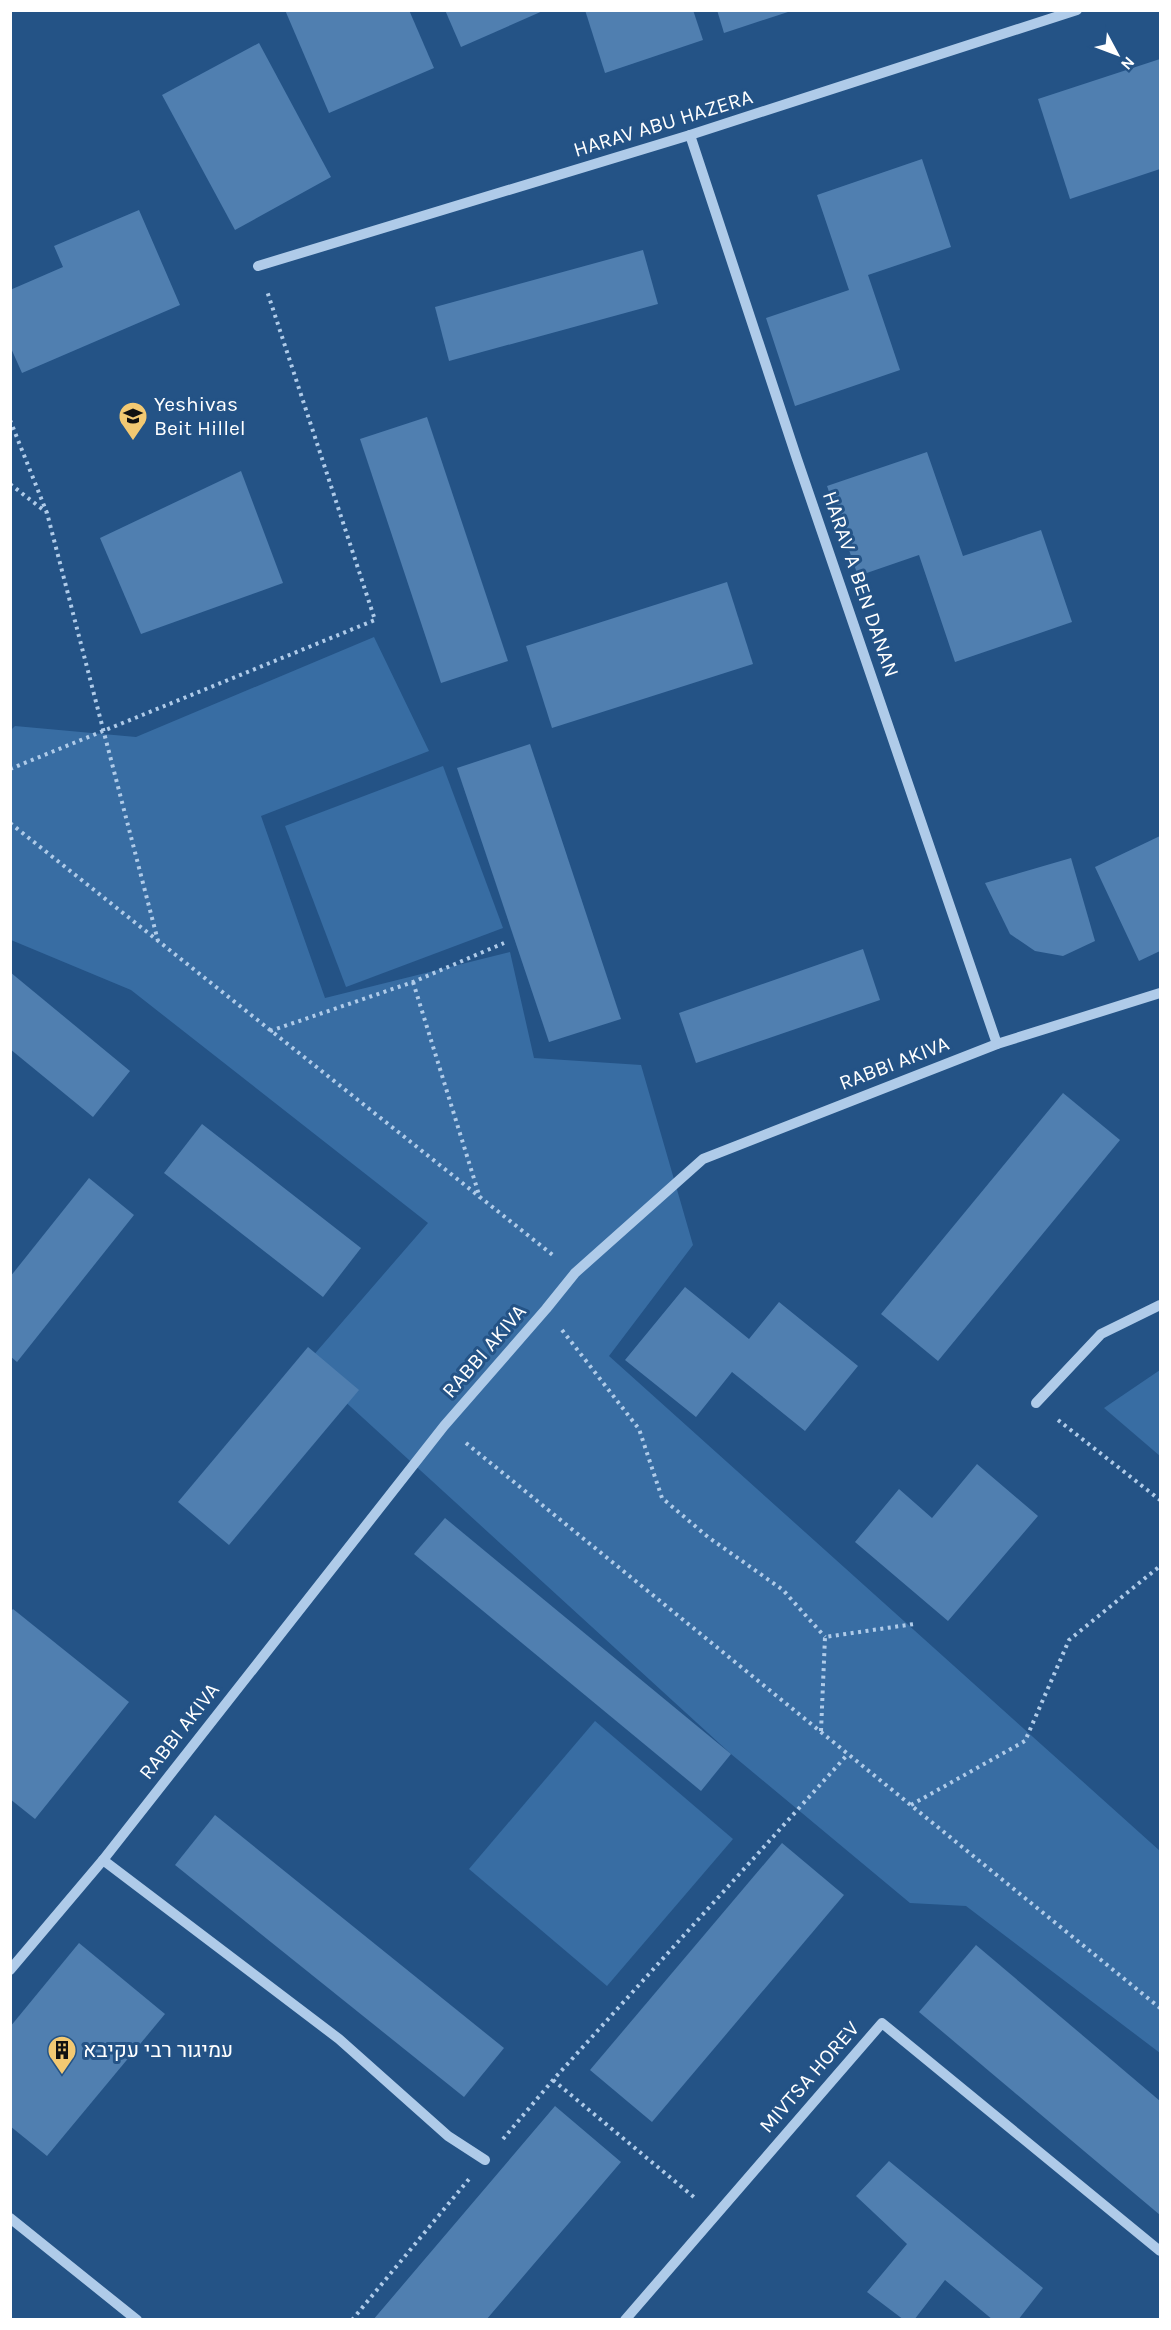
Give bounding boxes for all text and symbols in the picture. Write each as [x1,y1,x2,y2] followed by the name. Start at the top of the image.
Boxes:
[1087,24,1147,84] north arrow
[1117,53,1139,74] text: N
[570,84,756,162] street label: HARAV ABU HAZERA
[154,392,246,440] place label: Yeshivas Beit Hillel
[117,400,149,442] school or university icon: Yeshivas Beit Hillel
[818,488,904,680] street label: HARAV A BEN DANAN
[836,1031,952,1095] street label: RABBI AKIVA
[437,1299,531,1403] street label: RABBI AKIVA
[134,1678,224,1784] street label: RABBI AKIVA
[754,2016,864,2138] street label: MIVTSA HOREV
[46,2034,78,2076] building icon: עמיגור רבי עקיבא
[83,2038,233,2062] place label: עמיגור רבי עקיבא

